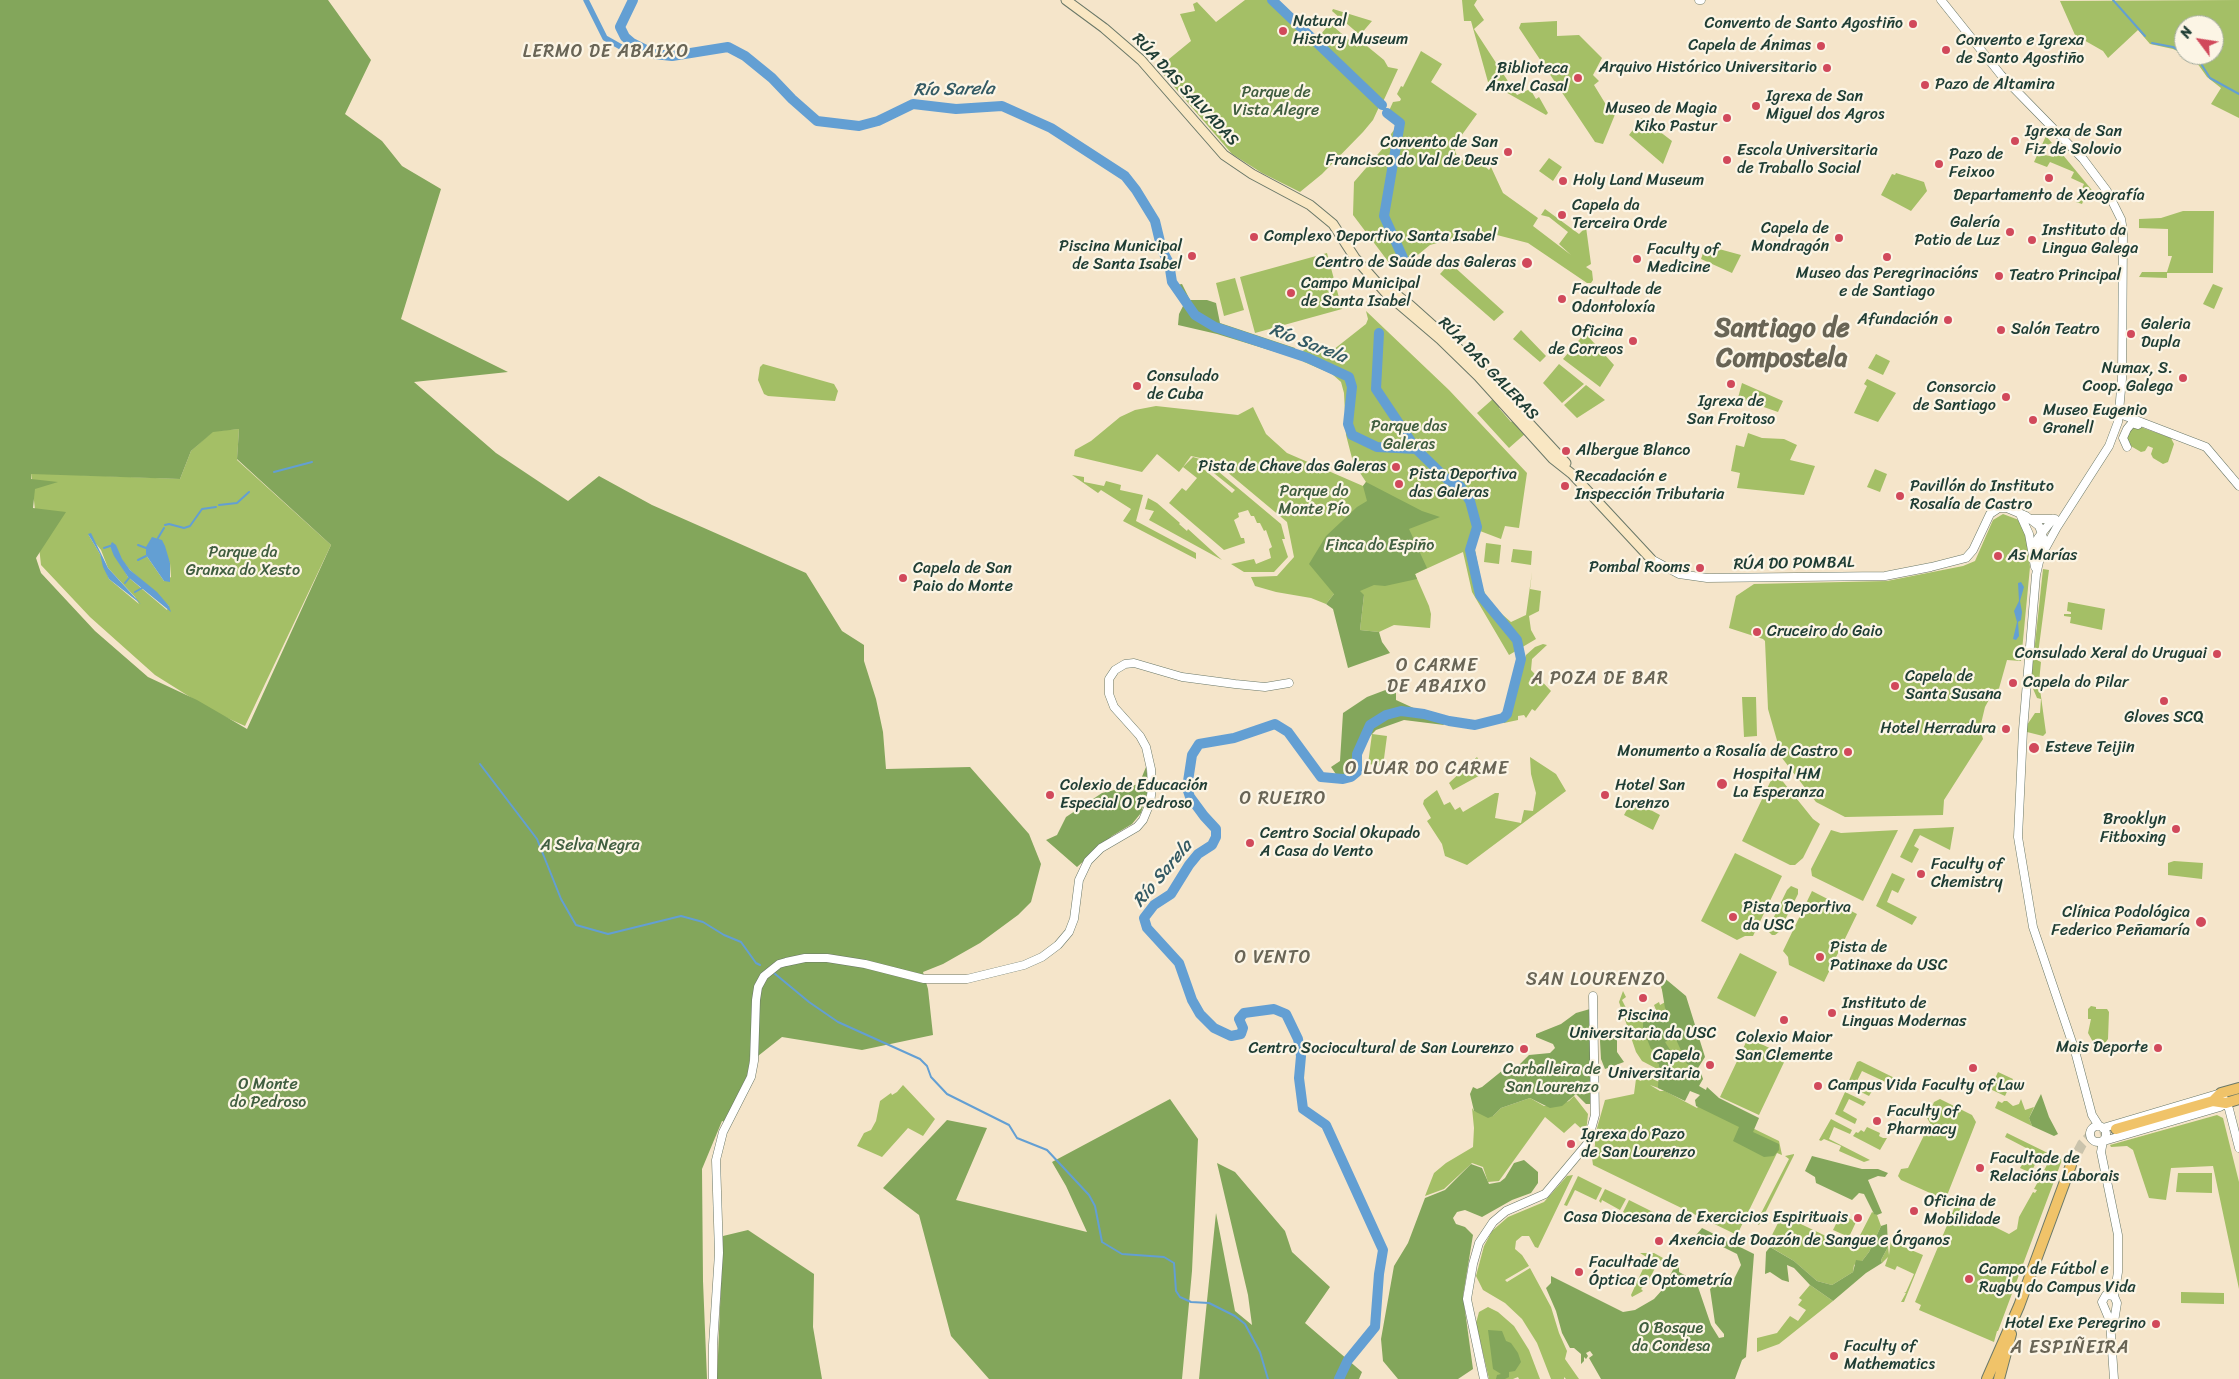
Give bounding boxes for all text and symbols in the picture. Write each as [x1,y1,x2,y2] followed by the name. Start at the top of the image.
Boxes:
[1293,12,1408,50] place label: Natural History Museum
[1705,14,1903,34] place label: Convento de Santo Agostiño
[2174,15,2224,65] north arrow
[1907,18,1919,30] marker: Convento de Santo Agostiño
[2173,22,2200,43] text: N
[1277,25,1289,37] marker: Natural History Museum
[1128,30,1242,150] street label: RÚA DAS SALVADAS
[1956,31,2084,69] place label: Convento e Igrexa de Santo Agostiño
[1688,36,1811,56] place label: Capela de Ánimas
[1815,40,1827,52] marker: Capela de Ánimas
[522,41,690,63] district label: LERMO DE ABAIXO
[1940,44,1952,56] marker: Convento e Igrexa de Santo Agostiño
[1599,58,1817,78] place label: Arquivo Histórico Universitario
[1486,59,1568,97] place label: Biblioteca Ánxel Casal
[1821,62,1833,74] marker: Arquivo Histórico Universitario
[1572,72,1584,84] marker: Biblioteca Ánxel Casal
[1935,75,2055,95] place label: Pazo de Altamira
[913,78,995,102] water label: Río Sarela
[1919,79,1931,91] marker: Pazo de Altamira
[1233,83,1319,121] park label: Parque de Vista Alegre
[1766,87,1884,125] place label: Igrexa de San Miguel dos Agros
[1605,99,1717,137] place label: Museo de Magia Kiko Pastur
[1750,100,1762,112] marker: Igrexa de San Miguel dos Agros
[1721,112,1733,124] marker: Museo de Magia Kiko Pastur
[2025,122,2122,160] place label: Igrexa de San Fiz de Solovio
[1326,133,1498,171] place label: Convento de San Francisco do Val de Deus
[2009,135,2021,147] marker: Igrexa de San Fiz de Solovio
[1737,141,1878,179] place label: Escola Universitaria de Traballo Social
[1949,145,2003,183] place label: Pazo de Feixoo
[1502,146,1514,158] marker: Convento de San Francisco do Val de Deus
[1721,154,1733,166] marker: Escola Universitaria de Traballo Social
[1933,158,1945,170] marker: Pazo de Feixoo
[1573,171,1704,191] place label: Holy Land Museum
[2043,172,2055,184] marker: Departamento de Xeografía
[1557,175,1569,187] marker: Holy Land Museum
[1953,186,2145,206] place label: Departamento de Xeografía
[1572,196,1667,234] place label: Capela da Terceira Orde
[1556,209,1568,221] marker: Capela da Terceira Orde
[1914,213,2000,251] place label: Galería Patio de Luz
[1751,219,1829,257] place label: Capela de Mondragón
[2042,221,2138,259] place label: Instituto da Lingua Galega
[2004,226,2016,238] marker: Galería Patio de Luz
[1264,227,1496,247] place label: Complexo Deportivo Santa Isabel
[1248,231,1260,243] marker: Complexo Deportivo Santa Isabel
[1833,232,1845,244] marker: Capela de Mondragón
[2026,234,2038,246] marker: Instituto da Lingua Galega
[1059,237,1182,275] place label: Piscina Municipal de Santa Isabel
[1647,240,1719,278] place label: Faculty of Medicine
[1186,250,1198,262] marker: Piscina Municipal de Santa Isabel
[1881,251,1893,263] marker: Museo das Peregrinacións e de Santiago
[1315,253,1516,273] place label: Centro de Saúde das Galeras
[1631,253,1643,265] marker: Faculty of Medicine
[1520,256,1534,270] marker: Centro de Saúde das Galeras
[1796,264,1978,302] place label: Museo das Peregrinacións e de Santiago
[2009,266,2121,286] place label: Teatro Principal
[1993,270,2005,282] marker: Teatro Principal
[1301,274,1420,312] place label: Campo Municipal de Santa Isabel
[1572,280,1662,318] place label: Facultade de Odontoloxía
[1285,287,1297,299] marker: Campo Municipal de Santa Isabel
[1556,293,1568,305] marker: Facultade de Odontoloxía
[1858,310,1938,330] place label: Afundación
[1434,313,1542,425] street label: RÚA DAS GALERAS
[1714,313,1850,374] district label: Santiago de Compostela
[1942,314,1954,326] marker: Afundación
[2141,315,2191,353] place label: Galeria Dupla
[1266,319,1350,369] water label: Río Sarela
[2011,320,2100,340] place label: Salón Teatro
[1548,322,1623,360] place label: Oficina de Correos
[1995,324,2007,336] marker: Salón Teatro
[2125,328,2137,340] marker: Galeria Dupla
[1627,335,1639,347] marker: Oficina de Correos
[2082,359,2173,397] place label: Numax, S. Coop. Galega
[1147,367,1219,405] place label: Consulado de Cuba
[2177,372,2189,384] marker: Numax, S. Coop. Galega
[1725,378,1737,390] marker: Igrexa de San Froitoso
[1913,378,1996,416] place label: Consorcio de Santiago
[1131,380,1143,392] marker: Consulado de Cuba
[2000,391,2012,403] marker: Consorcio de Santiago
[1687,392,1775,430] place label: Igrexa de San Froitoso
[2043,401,2147,439] place label: Museo Eugenio Granell
[2027,414,2039,426] marker: Museo Eugenio Granell
[1371,417,1447,455] park label: Parque das Galeras
[1576,441,1690,461] place label: Albergue Blanco
[1560,445,1572,457] marker: Albergue Blanco
[1198,457,1386,477] place label: Pista de Chave das Galeras
[1390,461,1402,473] marker: Pista de Chave das Galeras
[1409,465,1517,503] place label: Pista Deportiva das Galeras
[1575,467,1724,505] place label: Recadación e Inspección Tributaria
[1910,477,2054,515] place label: Pavillón do Instituto Rosalía de Castro
[1393,478,1405,490] marker: Pista Deportiva das Galeras
[1559,480,1571,492] marker: Recadación e Inspección Tributaria
[1278,482,1350,520] park label: Parque do Monte Pío
[1894,490,1906,502] marker: Pavillón do Instituto Rosalía de Castro
[1326,536,1434,556] park label: Finca do Espiño
[186,543,300,581] park label: Parque da Granxa do Xesto
[2008,546,2077,566] place label: As Marías
[1992,550,2004,562] marker: As Marías
[1733,553,1855,575] street label: RÚA DO POMBAL
[1589,558,1690,578] place label: Pombal Rooms
[913,559,1013,597] place label: Capela de San Paio do Monte
[1694,562,1706,574] marker: Pombal Rooms
[897,572,909,584] marker: Capela de San Paio do Monte
[1767,622,1883,642] place label: Cruceiro do Gaio
[1751,626,1763,638] marker: Cruceiro do Gaio
[2015,644,2207,664] place label: Consulado Xeral do Uruguai
[2211,648,2223,660] marker: Consulado Xeral do Uruguai
[1387,655,1487,698] district label: O CARME DE ABAIXO
[1905,667,2002,705] place label: Capela de Santa Susana
[1529,668,1671,690] district label: A POZA DE BAR
[2023,673,2128,693] place label: Capela do Pilar
[2007,677,2019,689] marker: Capela do Pilar
[1889,680,1901,692] marker: Capela de Santa Susana
[2158,695,2170,707] marker: Gloves SCQ
[2124,708,2204,728] place label: Gloves SCQ
[1880,719,1996,739] place label: Hotel Herradura
[2000,723,2012,735] marker: Hotel Herradura
[2045,738,2135,758] place label: Esteve Teijin
[2027,741,2041,755] marker: Esteve Teijin
[1617,742,1838,762] place label: Monumento a Rosalía de Castro
[1842,746,1854,758] marker: Monumento a Rosalía de Castro
[1343,758,1511,780] district label: O LUAR DO CARME
[1733,765,1824,803] place label: Hospital HM La Esperanza
[1060,776,1208,814] place label: Colexio de Educación Especial O Pedroso
[1615,776,1685,814] place label: Hotel San Lorenzo
[1715,777,1729,791] marker: Hospital HM La Esperanza
[1239,788,1327,810] district label: O RUEIRO
[1044,789,1056,801] marker: Colexio de Educación Especial O Pedroso
[1599,789,1611,801] marker: Hotel San Lorenzo
[2100,810,2166,848] place label: Brooklyn Fitboxing
[2170,823,2182,835] marker: Brooklyn Fitboxing
[1260,824,1420,862] place label: Centro Social Okupado A Casa do Vento
[540,836,640,856] park label: A Selva Negra
[1129,836,1197,912] water label: Río Sarela
[1244,837,1256,849] marker: Centro Social Okupado A Casa do Vento
[1931,855,2003,893] place label: Faculty of Chemistry
[1915,868,1927,880] marker: Faculty of Chemistry
[1743,898,1851,936] place label: Pista Deportiva da USC
[2051,903,2190,941] place label: Clínica Podológica Federico Peñamaría
[1727,911,1739,923] marker: Pista Deportiva da USC
[2194,915,2208,929] marker: Clínica Podológica Federico Peñamaría
[1830,938,1948,976] place label: Pista de Patinaxe da USC
[1234,947,1312,969] district label: O VENTO
[1814,951,1826,963] marker: Pista de Patinaxe da USC
[1524,969,1668,991] district label: SAN LOURENZO
[1637,992,1649,1004] marker: Piscina Universitaria da USC
[1842,994,1966,1032] place label: Instituto de Linguas Modernas
[1569,1006,1717,1044] place label: Piscina Universitaria da USC
[1826,1007,1838,1019] marker: Instituto de Linguas Modernas
[1778,1014,1790,1026] marker: Colexio Maior San Clemente
[1735,1028,1833,1066] place label: Colexio Maior San Clemente
[2056,1038,2148,1058] place label: Mais Deporte
[1248,1039,1514,1059] place label: Centro Sociocultural de San Lourenzo
[2152,1042,2164,1054] marker: Mais Deporte
[1518,1043,1530,1055] marker: Centro Sociocultural de San Lourenzo
[1608,1046,1700,1084] place label: Capela Universitaria
[1704,1059,1716,1071] marker: Capela Universitaria
[1503,1060,1601,1098] park label: Carballeira de San Lourenzo
[1967,1062,1979,1074] marker: Faculty of Law
[230,1075,306,1113] park label: O Monte do Pedroso
[1828,1076,1916,1096] place label: Campus Vida
[1922,1076,2024,1096] place label: Faculty of Law
[1812,1080,1824,1092] marker: Campus Vida
[1887,1102,1959,1140] place label: Faculty of Pharmacy
[1871,1115,1883,1127] marker: Faculty of Pharmacy
[1581,1125,1695,1163] place label: Igrexa do Pazo de San Lourenzo
[1565,1138,1577,1150] marker: Igrexa do Pazo de San Lourenzo
[1990,1149,2119,1187] place label: Facultade de Relacións Laborais
[1974,1162,1986,1174] marker: Facultade de Relacións Laborais
[1924,1192,2000,1230] place label: Oficina de Mobilidade
[1908,1205,1920,1217] marker: Oficina de Mobilidade
[1564,1208,1848,1228] place label: Casa Diocesana de Exercicios Espirituais
[1852,1212,1864,1224] marker: Casa Diocesana de Exercicios Espirituais
[1669,1231,1950,1251] place label: Axencia de Doazón de Sangue e Órganos
[1653,1235,1665,1247] marker: Axencia de Doazón de Sangue e Órganos
[1589,1253,1732,1291] place label: Facultade de Óptica e Optometría
[1979,1260,2135,1298] place label: Campo de Fútbol e Rugby do Campus Vida
[1573,1266,1585,1278] marker: Facultade de Óptica e Optometría
[1963,1273,1975,1285] marker: Campo de Fútbol e Rugby do Campus Vida
[2005,1314,2146,1334] place label: Hotel Exe Peregrino
[2150,1318,2162,1330] marker: Hotel Exe Peregrino
[1632,1319,1710,1357] park label: O Bosque da Condesa
[1844,1337,1935,1375] place label: Faculty of Mathematics
[2010,1337,2130,1359] district label: A ESPIÑEIRA
[1828,1350,1840,1362] marker: Faculty of Mathematics

